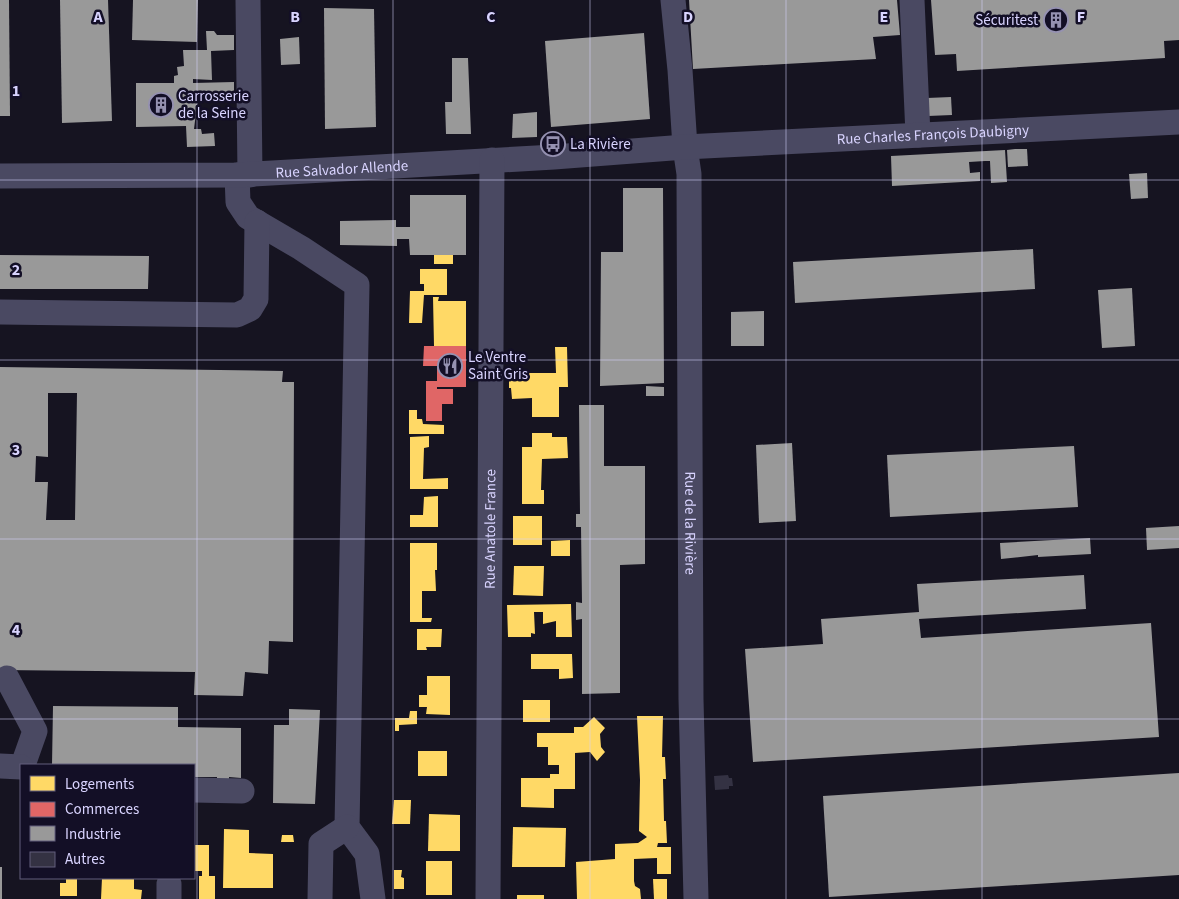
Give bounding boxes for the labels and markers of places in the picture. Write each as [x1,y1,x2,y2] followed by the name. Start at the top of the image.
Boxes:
[1043,7,1069,33] building icon: Sécuritest
[975,10,1038,31] place label: Sécuritest
[178,86,249,124] place label: Carrosserie de la Seine
[148,92,174,118] building icon: Carrosserie de la Seine
[540,131,566,157] bus stop icon: La Rivière
[570,134,631,155] place label: La Rivière
[468,347,528,385] place label: Le Ventre Saint Gris
[437,353,463,379] restaurant icon: Le Ventre Saint Gris

